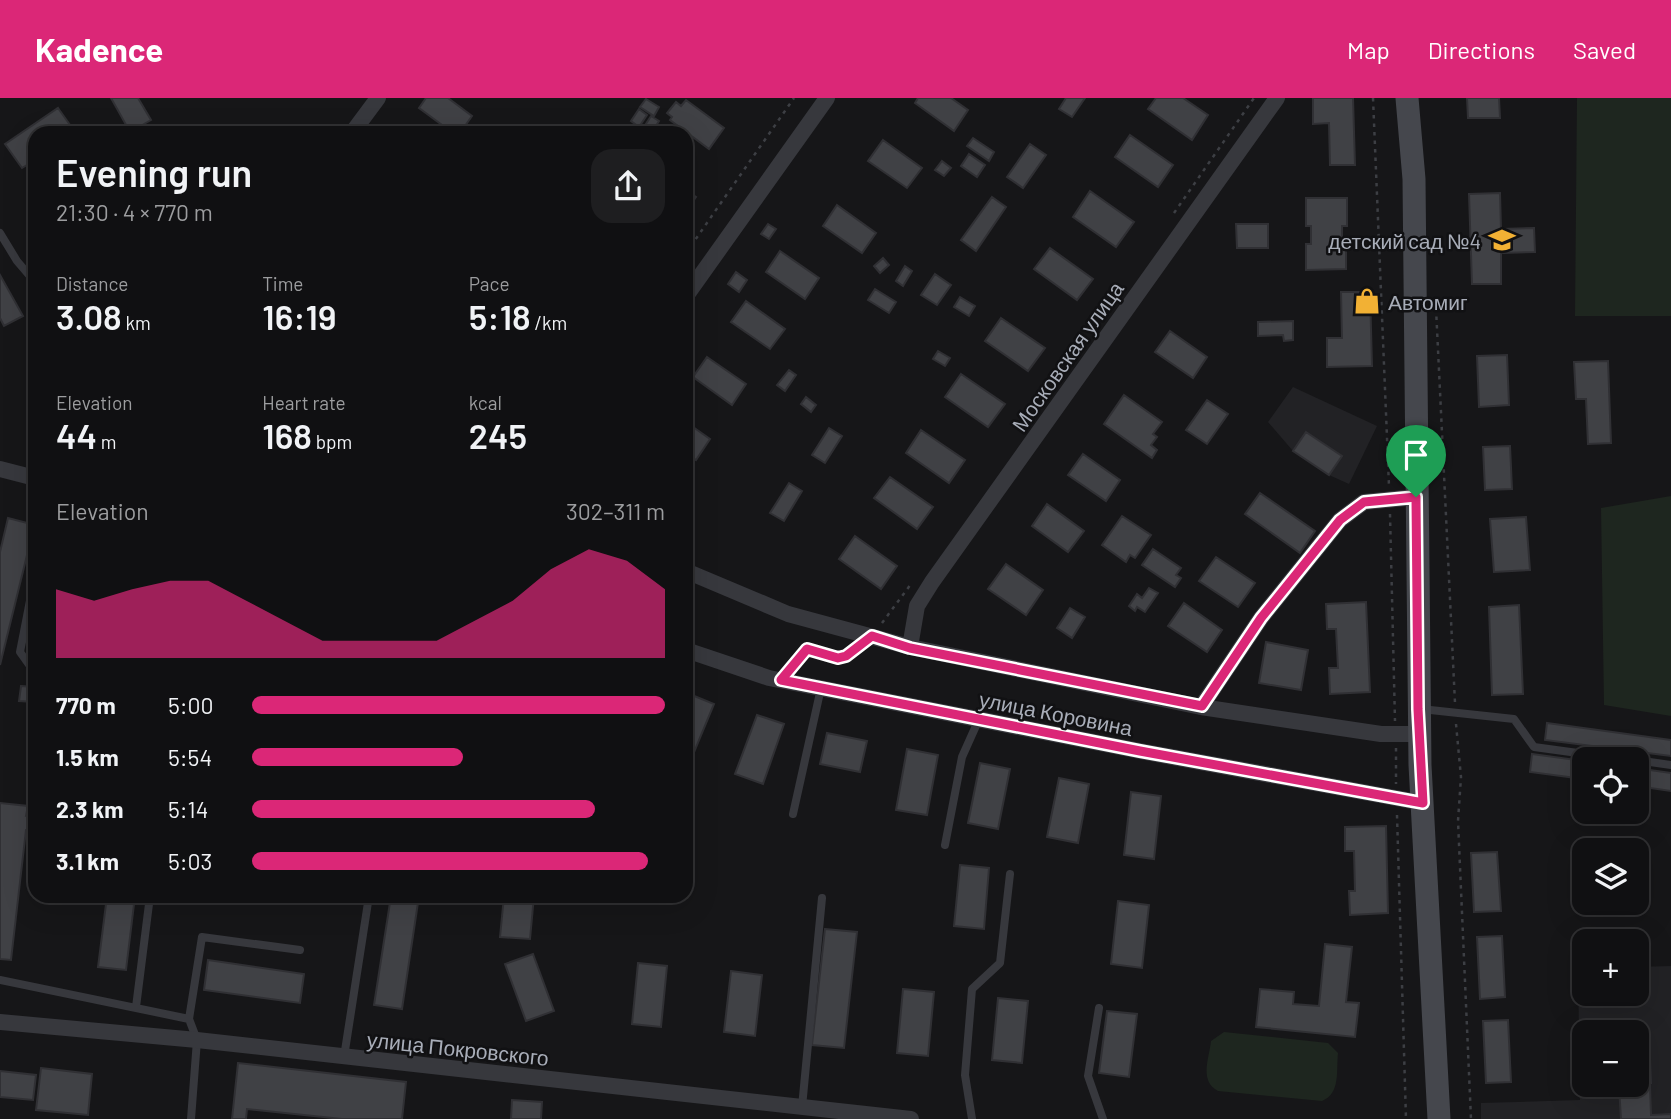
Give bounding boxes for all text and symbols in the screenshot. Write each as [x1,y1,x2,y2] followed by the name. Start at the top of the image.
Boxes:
[35,29,163,69] text: Kadence
[1347,35,1390,64] text: Map
[1428,35,1535,64] text: Directions
[1573,35,1636,64] text: Saved
[56,149,252,195] text: Evening run
[591,149,665,223] button: share
[56,198,213,226] text: 21:30 · 4 × 770 m
[1487,225,1517,255] school or university icon: детский сад №4
[1328,228,1481,253] place label: детский сад №4
[56,272,128,295] text: Distance
[262,272,303,295] text: Time
[469,272,510,295] text: Pace
[1006,276,1128,436] street label: Московская улица
[1352,286,1382,316] shop icon: Автомиг
[1388,289,1468,314] place label: Автомиг
[56,295,122,337] text: 3.08
[262,295,336,337] text: 16:19
[469,295,531,337] text: 5:18
[122,311,151,334] text: km
[531,311,567,334] text: /km
[56,391,133,414] text: Elevation
[262,391,346,414] text: Heart rate
[469,391,502,414] text: kcal
[56,414,97,456] text: 44
[262,414,312,456] text: 168
[469,414,527,456] text: 245
[1386,425,1446,497] pin
[97,430,116,453] text: m
[312,430,352,453] text: bpm
[1397,436,1435,474] icon: arrive
[56,497,149,525] text: Elevation
[566,497,665,525] text: 302–311 m
[977,686,1135,740] street label: улица Коровина
[56,691,116,719] text: 770 m
[168,691,214,719] text: 5:00
[56,743,119,771] text: 1.5 km
[168,743,212,771] text: 5:54
[1572,747,1649,1097] map controls
[1572,747,1649,824] button: locate
[56,795,124,823] text: 2.3 km
[168,795,208,823] text: 5:14
[1572,838,1649,915] button: layers
[56,847,119,875] text: 3.1 km
[168,847,212,875] text: 5:03
[1572,929,1649,1006] button: +
[1572,1020,1649,1097] button: −
[366,1026,550,1070] street label: улица Покровского

